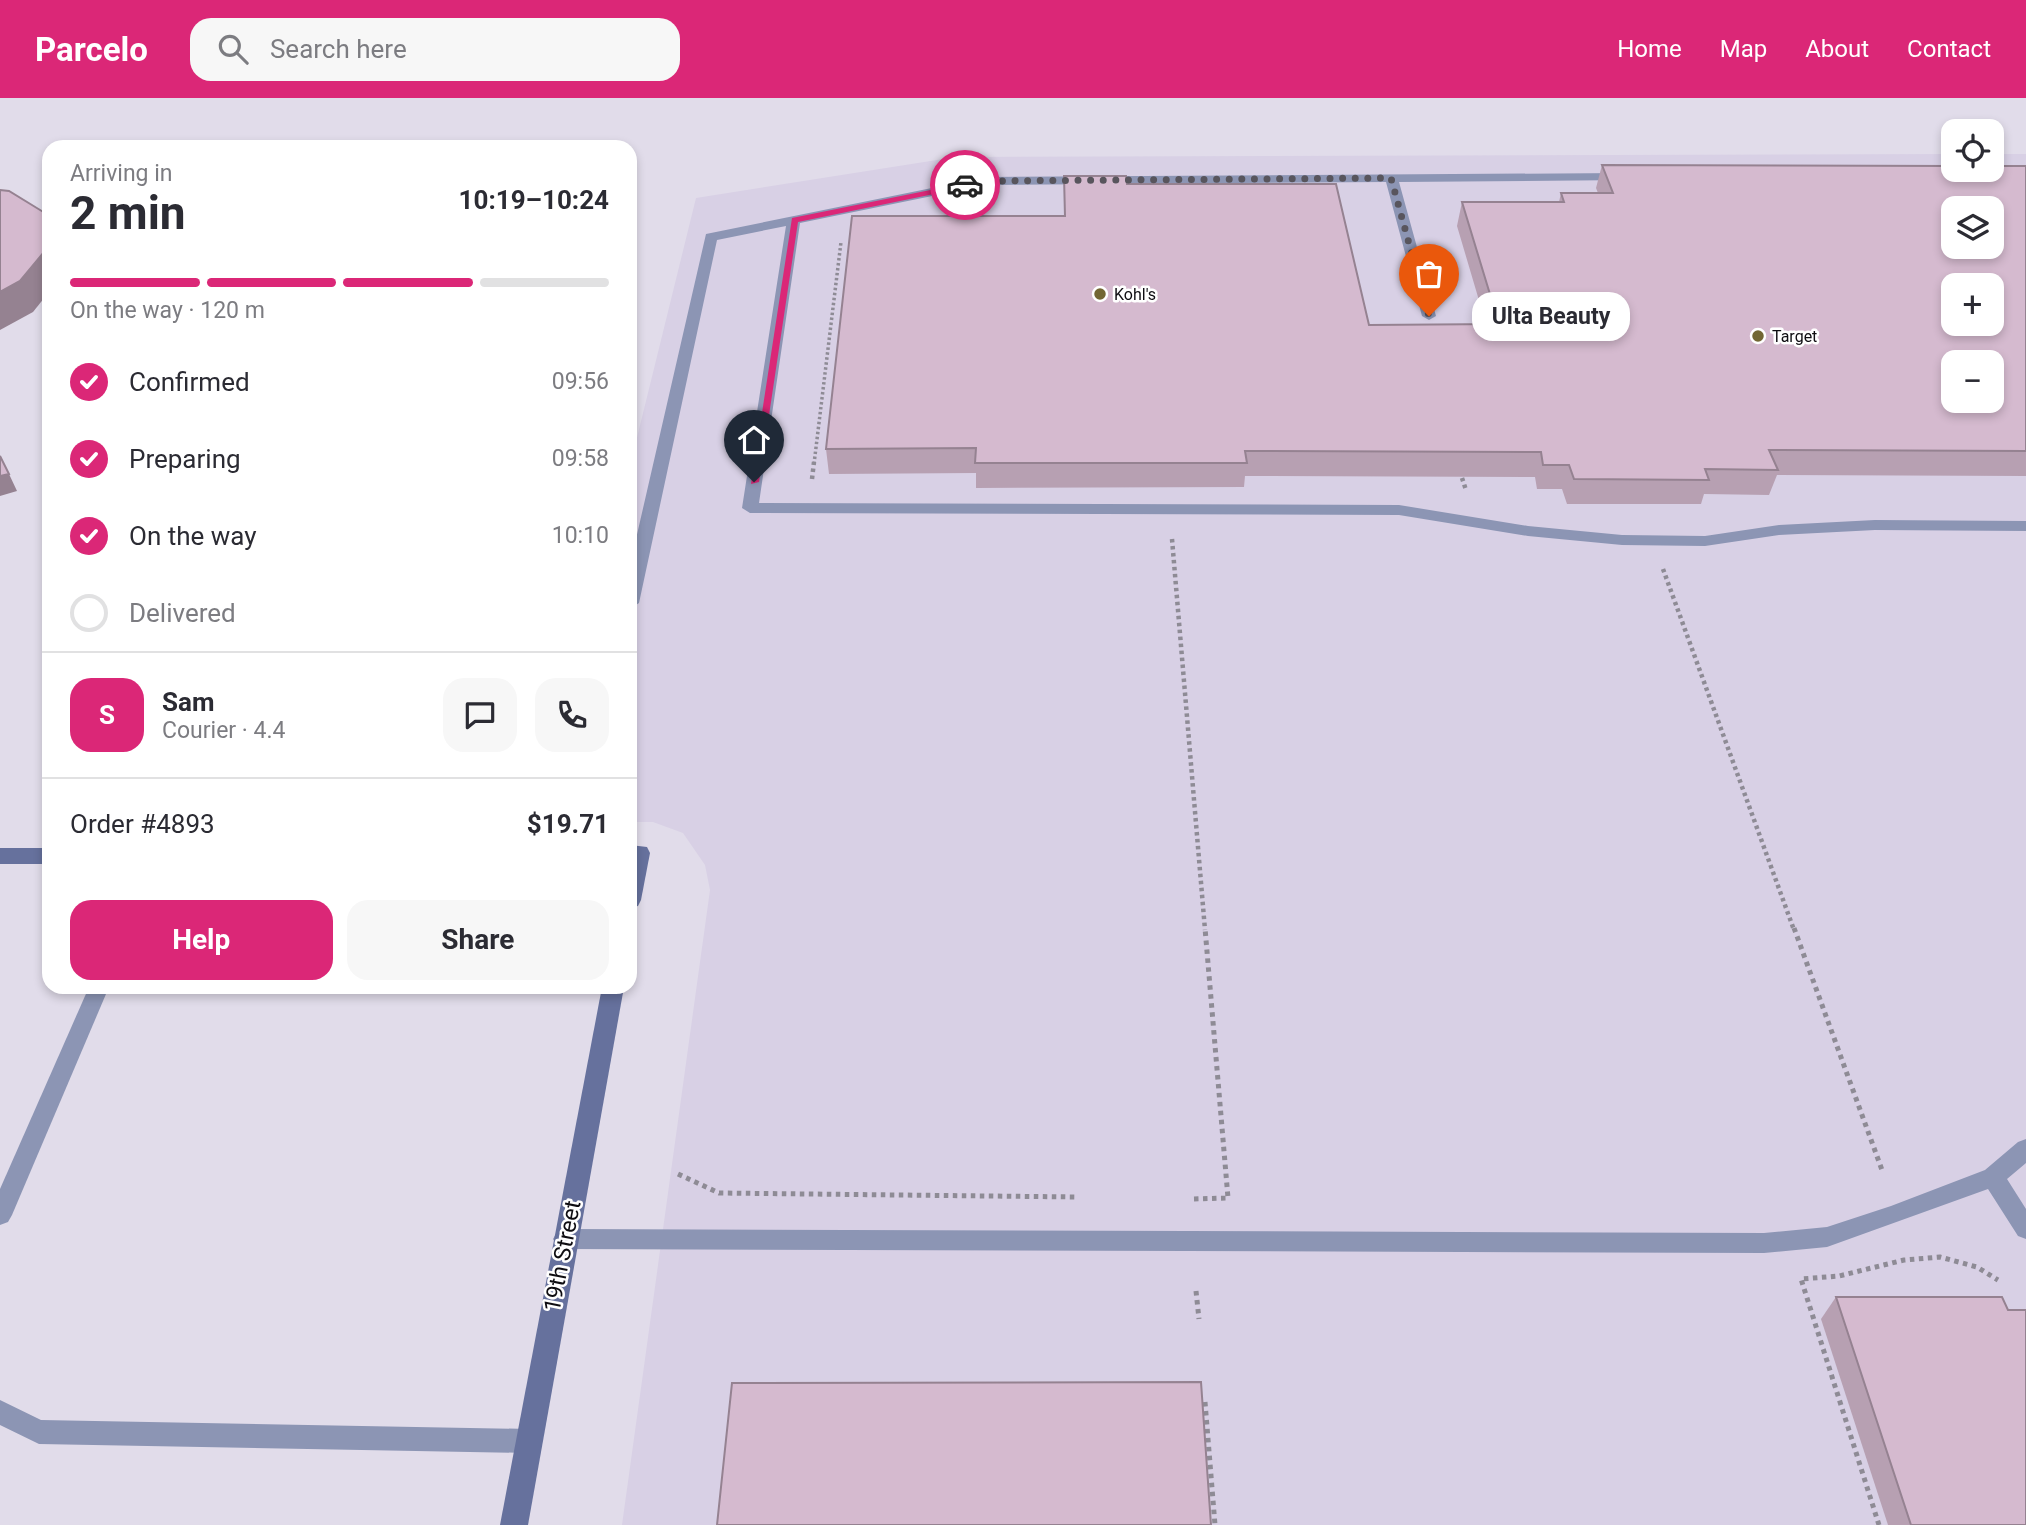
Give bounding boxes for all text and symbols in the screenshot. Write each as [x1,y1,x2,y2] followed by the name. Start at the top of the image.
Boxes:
[190,18,680,81] search box
[35,30,148,69] text: Parcelo
[214,30,252,68] icon: search
[270,34,407,64] text: Search here
[1617,35,1682,63] text: Home
[1720,35,1767,63] text: Map
[1805,35,1869,63] text: About
[1907,35,1991,63] text: Contact
[1941,119,2004,413] map controls
[1941,119,2004,182] button: locate
[930,150,1000,220] courier
[70,160,173,187] text: Arriving in
[946,166,984,204] icon: car
[459,185,609,215] text: 10:19–10:24
[70,186,186,240] text: 2 min
[1941,196,2004,259] button: layers
[1399,244,1459,316] pin
[1410,255,1448,293] icon: bag
[1941,273,2004,336] button: +
[1114,285,1156,304] place label: Kohl's
[1092,286,1108,302] marker: Kohl's
[1471,292,1628,340] callout: Ulta Beauty
[70,297,265,324] text: On the way · 120 m
[1492,303,1610,330] text: Ulta Beauty
[1772,327,1817,346] place label: Target
[1750,328,1766,344] marker: Target
[1941,350,2004,413] button: −
[70,363,108,401] icon: check
[129,367,250,397] text: Confirmed
[552,368,609,395] text: 09:56
[724,410,784,482] pin
[735,421,773,459] icon: home
[70,440,108,478] icon: check
[129,444,241,474] text: Preparing
[552,445,609,472] text: 09:58
[70,517,108,555] icon: check
[129,521,257,551] text: On the way
[552,522,609,549] text: 10:10
[129,598,236,628] text: Delivered
[443,678,517,752] button: chat
[535,678,609,752] button: phone
[162,687,214,717] text: Sam
[99,700,115,730] text: S
[162,717,285,744] text: Courier · 4.4
[70,809,215,839] text: Order #4893
[527,809,609,839] text: $19.71
[70,900,333,980] button: Help
[347,900,609,980] button: Share
[539,1198,586,1314] street label: 19th Street

